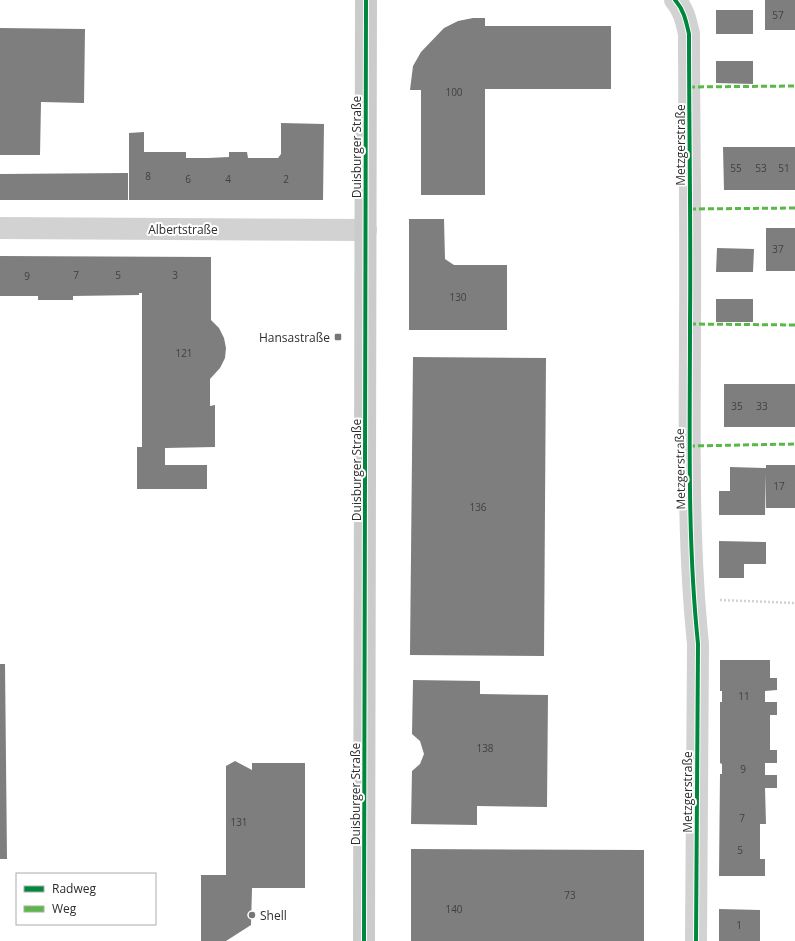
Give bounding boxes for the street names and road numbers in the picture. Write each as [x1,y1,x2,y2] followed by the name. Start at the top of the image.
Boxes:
[348,96,365,198] street label: Duisburger Straße
[672,104,689,186] street label: Metzgerstraße
[148,221,218,238] street label: Albertstraße
[348,419,365,521] street label: Duisburger Straße
[671,428,689,510] street label: Metzgerstraße
[347,743,364,845] street label: Duisburger Straße
[679,751,696,833] street label: Metzgerstraße

